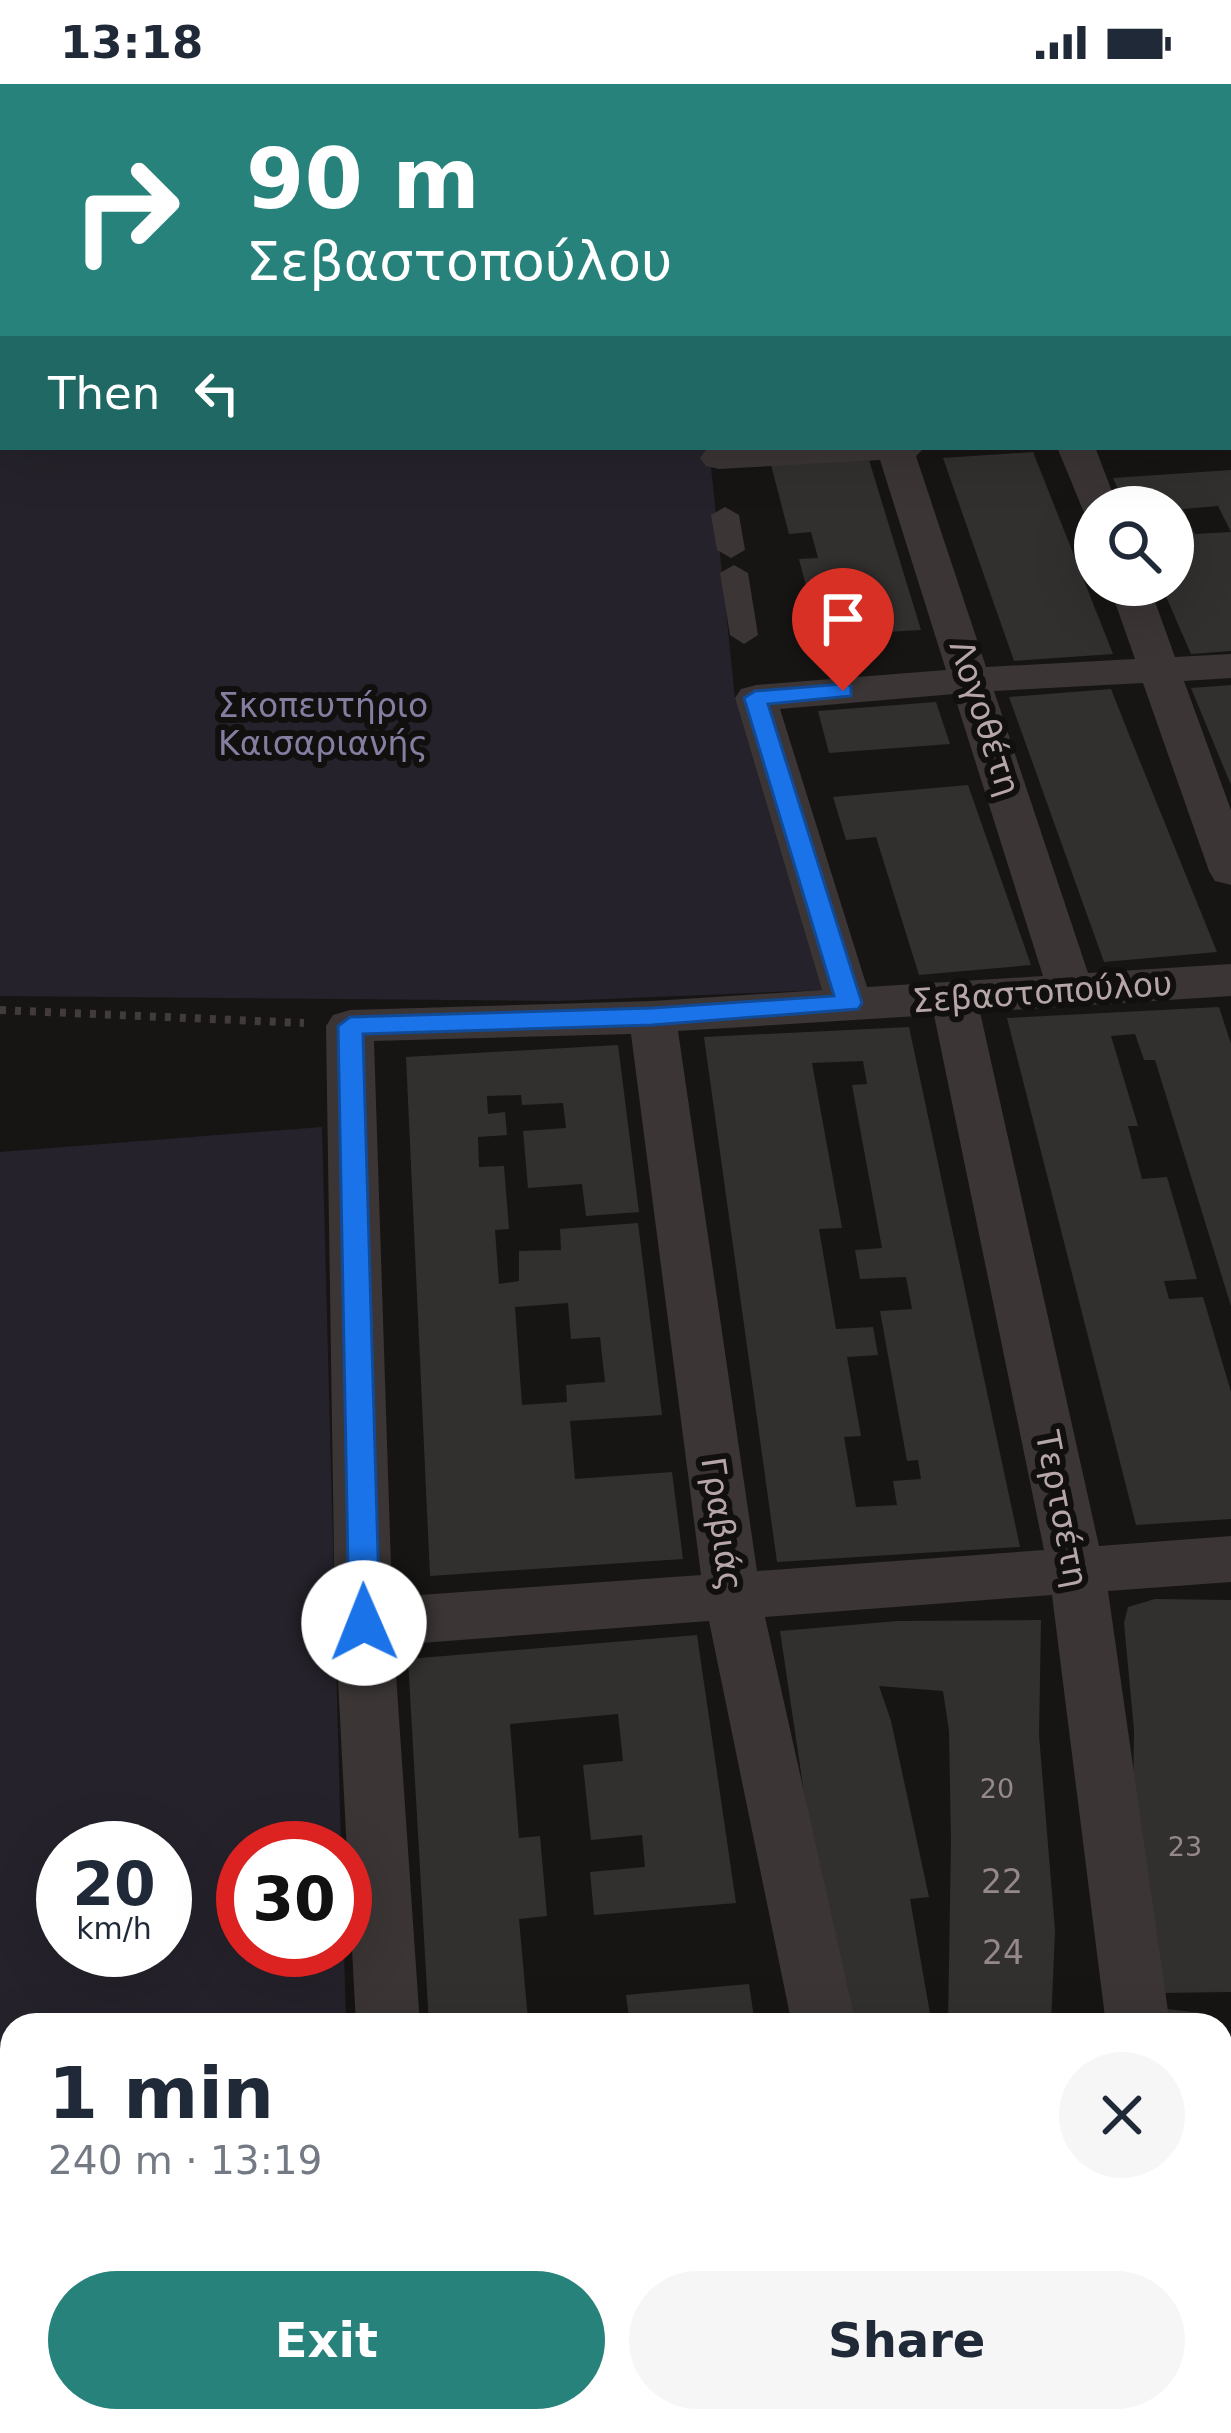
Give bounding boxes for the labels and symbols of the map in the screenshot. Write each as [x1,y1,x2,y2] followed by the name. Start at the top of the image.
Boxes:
[792,568,894,691] pin
[942,635,1028,801] street label: Λογοθέτη
[218,686,428,763] park label: Σκοπευτήριο Καισαριανής
[911,963,1173,1021] street label: Σεβαστοπούλου
[1028,1427,1096,1590] street label: Τερτσέτη
[693,1455,751,1593] street label: Γραβιάς
[301,1560,427,1686] position arrow
[980,1773,1014,1804] house number: 20
[216,1821,372,1977] speed limit sign: 30
[1168,1831,1202,1862] house number: 23
[981,1862,1023,1901] house number: 22
[982,1933,1024,1972] house number: 24

